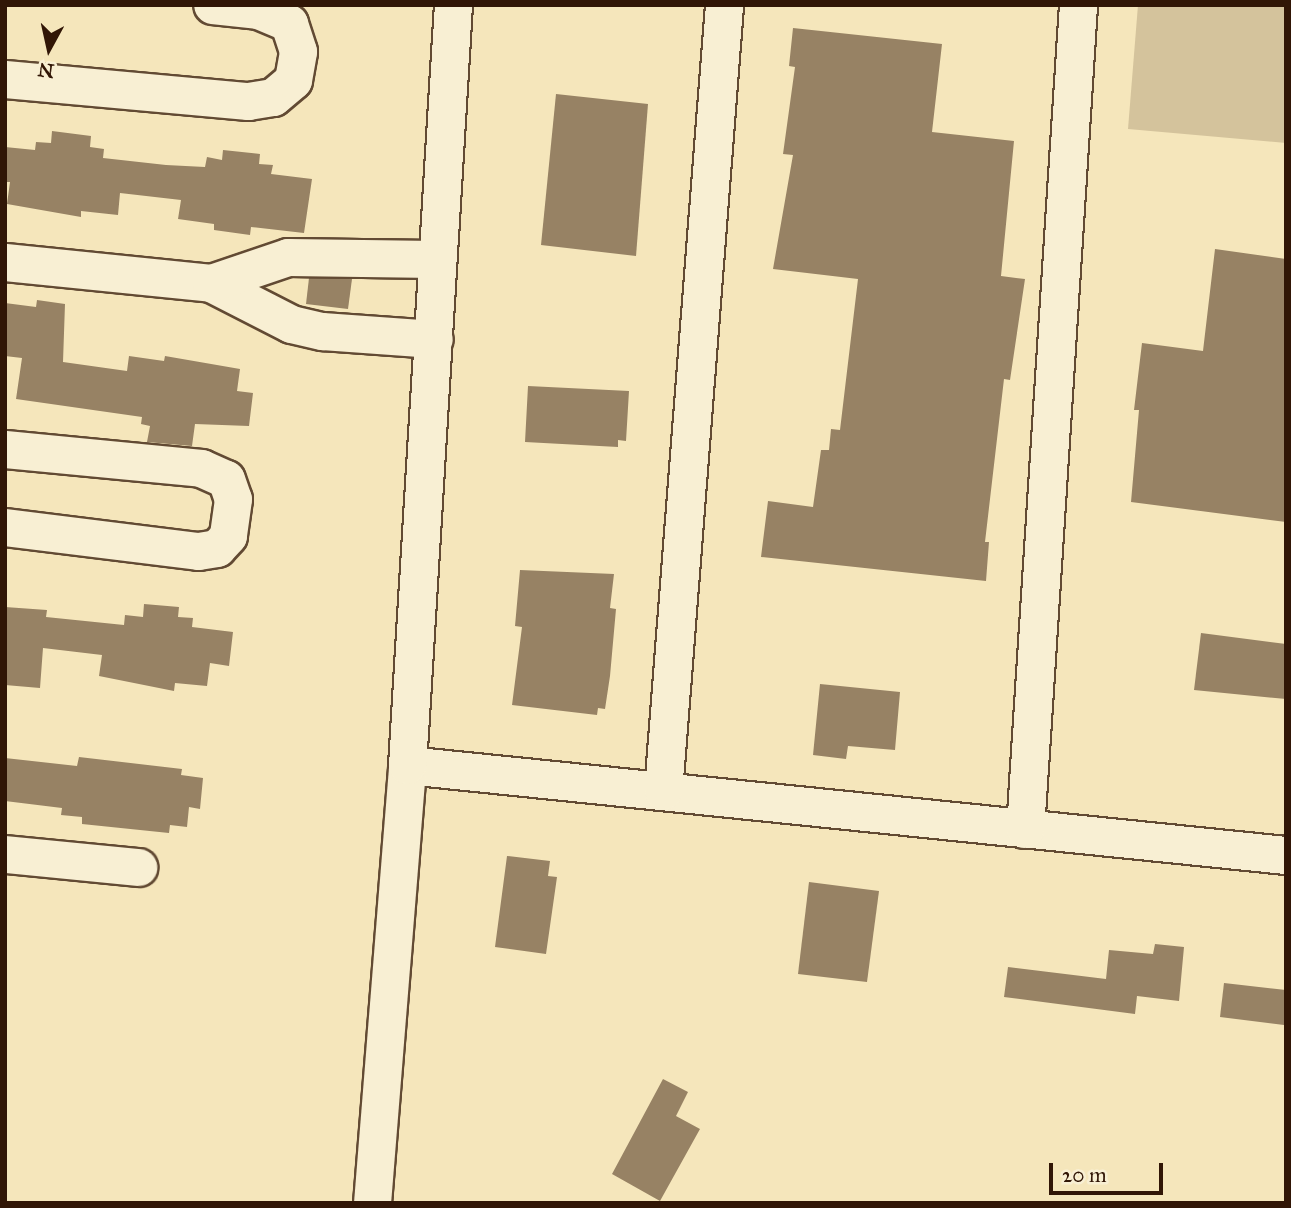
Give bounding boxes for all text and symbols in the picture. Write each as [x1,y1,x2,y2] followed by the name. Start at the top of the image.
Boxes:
[14,14,84,84] north arrow
[36,58,56,83] text: N
[1053,1148,1167,1192] scale bar
[1062,1162,1107,1188] text: 20 m

